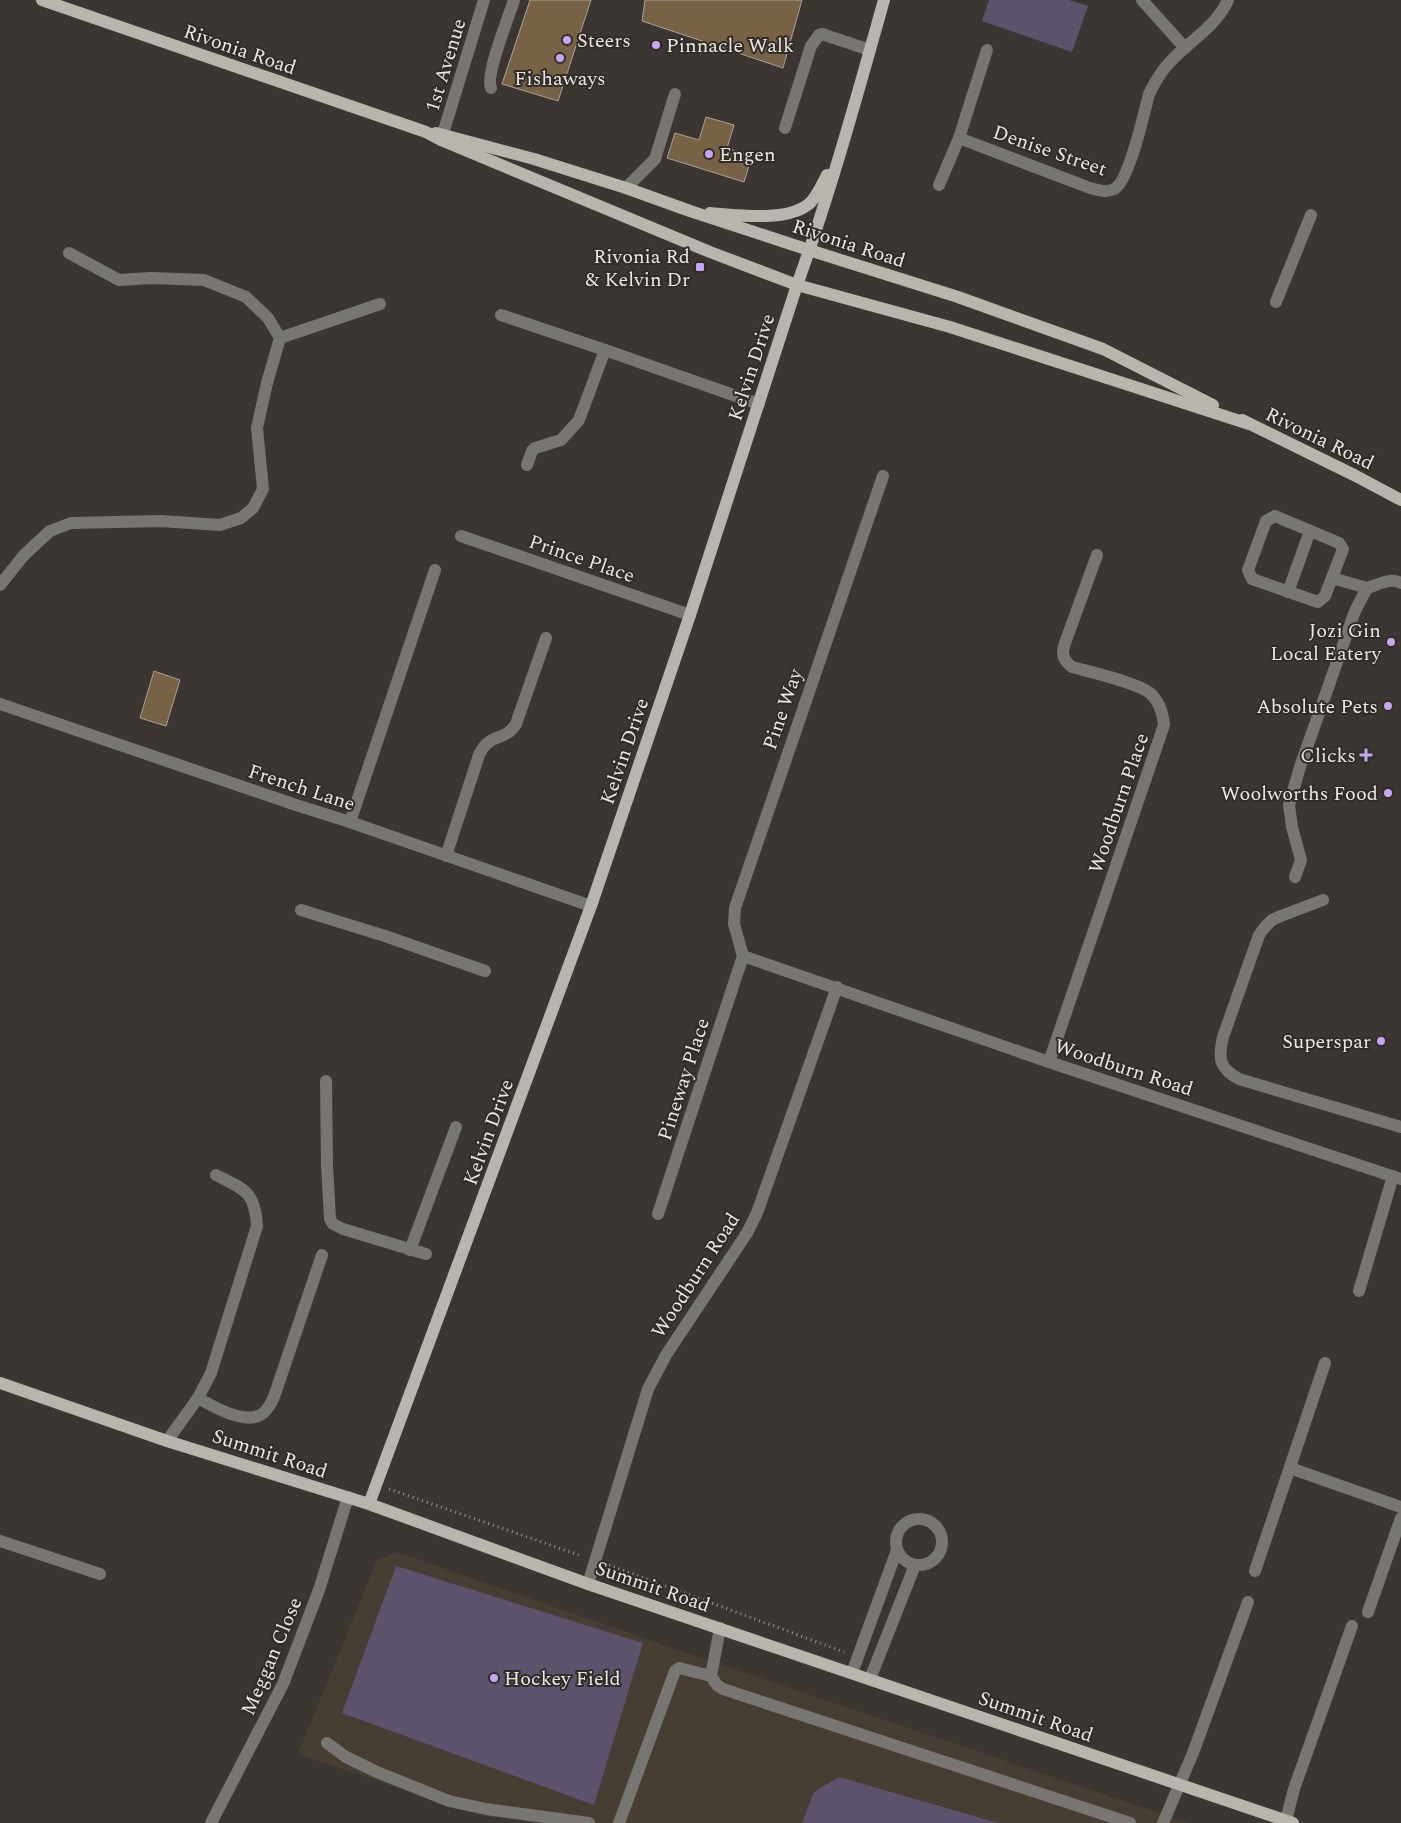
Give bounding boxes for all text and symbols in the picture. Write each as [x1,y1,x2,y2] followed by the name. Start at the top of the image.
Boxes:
[417,15,474,116] street label: 1st Avenue
[179,17,300,83] street label: Rivonia Road
[577,26,631,56] place label: Steers
[666,31,794,61] place label: Pinnacle Walk
[561,34,573,46] marker: Steers
[650,39,662,51] marker: Pinnacle Walk
[554,52,566,64] marker: Fishaways
[514,64,606,94] place label: Fishaways
[989,117,1111,184] street label: Denise Street
[719,140,776,170] place label: Engen
[703,148,715,160] marker: Engen
[788,212,909,276] street label: Rivonia Road
[586,242,690,295] place label: Rivonia Rd & Kelvin Dr
[694,261,706,273] marker: Rivonia Rd & Kelvin Dr
[721,310,783,425] street label: Kelvin Drive
[1260,400,1379,478] street label: Rivonia Road
[525,527,639,591] street label: Prince Place
[1270,616,1382,669] place label: Jozi Gin Local Eatery
[1385,636,1397,648] marker: Jozi Gin Local Eatery
[755,663,811,754] street label: Pine Way
[1256,692,1378,722] place label: Absolute Pets
[593,694,657,809] street label: Kelvin Drive
[1382,700,1394,712] marker: Absolute Pets
[1081,729,1157,878] street label: Woodburn Place
[1300,741,1356,771] place label: Clicks
[1360,749,1372,761] marker: Clicks
[244,757,359,819] street label: French Lane
[1220,779,1378,809] place label: Woolworths Food
[1382,787,1394,799] marker: Woolworths Food
[650,1014,718,1145] street label: Pineway Place
[1282,1027,1371,1057] place label: Superspar
[1050,1031,1197,1105] street label: Woodburn Road
[1375,1035,1387,1047] marker: Superspar
[456,1075,522,1190] street label: Kelvin Drive
[644,1207,748,1344] street label: Woodburn Road
[208,1421,331,1487] street label: Summit Road
[591,1553,714,1621] street label: Summit Road
[233,1593,310,1720] street label: Meggan Close
[504,1664,621,1694] place label: Hockey Field
[488,1672,500,1684] marker: Hockey Field
[974,1683,1097,1751] street label: Summit Road

